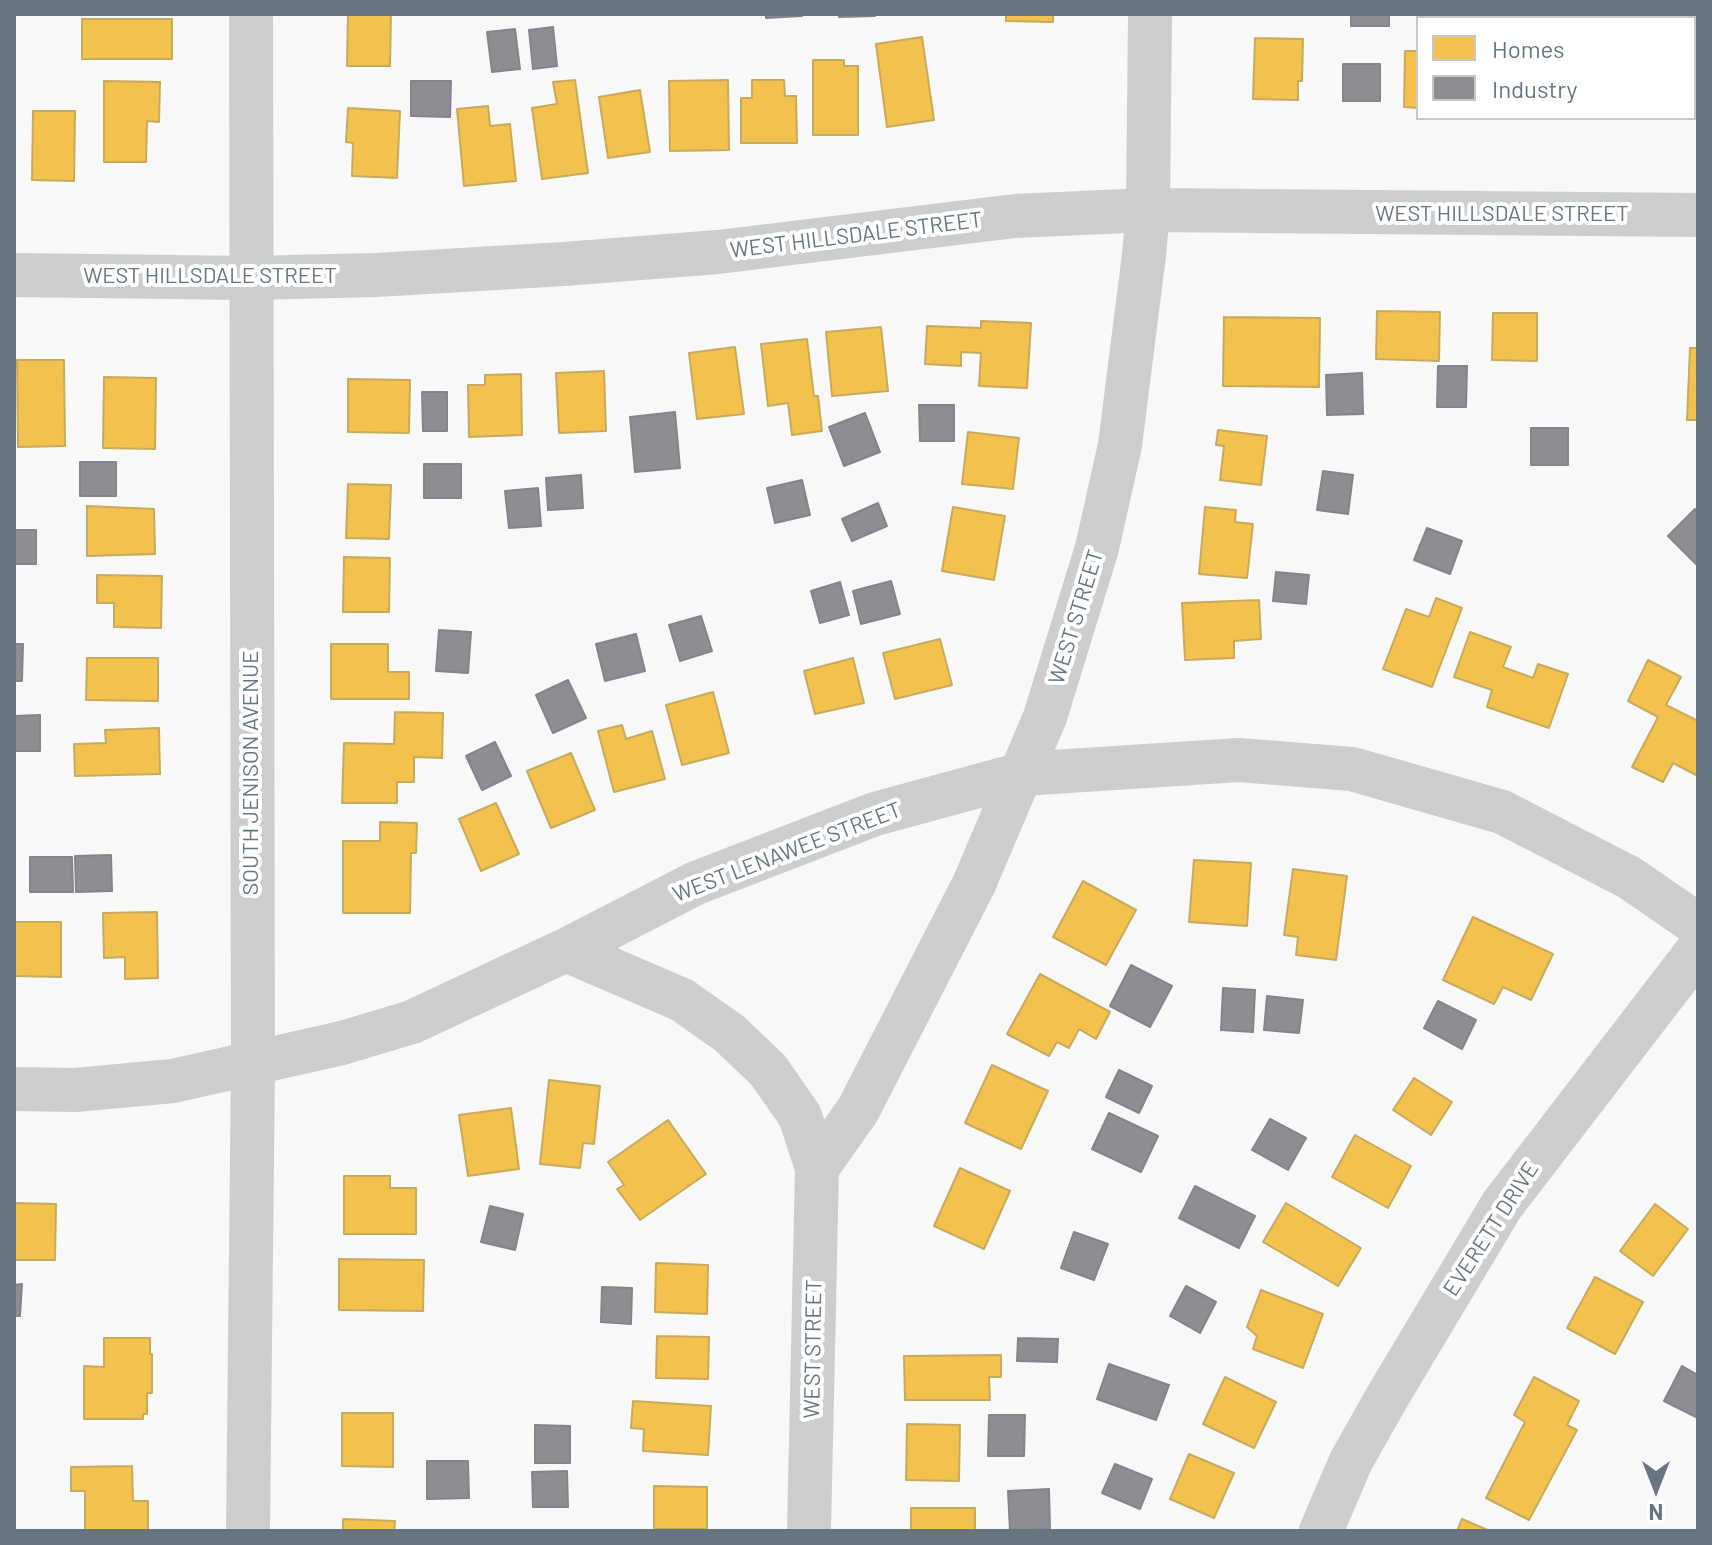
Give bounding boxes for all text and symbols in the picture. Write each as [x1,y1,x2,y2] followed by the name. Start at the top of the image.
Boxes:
[1416,16,1696,120] legend
[1492,34,1565,63] text: Homes
[1492,74,1578,103] text: Industry
[1375,201,1629,227] street label: WEST HILLSDALE STREET
[728,206,984,264] street label: WEST HILLSDALE STREET
[83,263,337,289] street label: WEST HILLSDALE STREET
[1043,547,1109,687] street label: WEST STREET
[238,650,264,896] street label: SOUTH JENISON AVENUE
[669,796,905,908] street label: WEST LENAWEE STREET
[1438,1157,1544,1301] street label: EVERETT DRIVE
[799,1279,827,1419] street label: WEST STREET
[1616,1449,1696,1529] north arrow
[1649,1500,1663,1526] text: N

